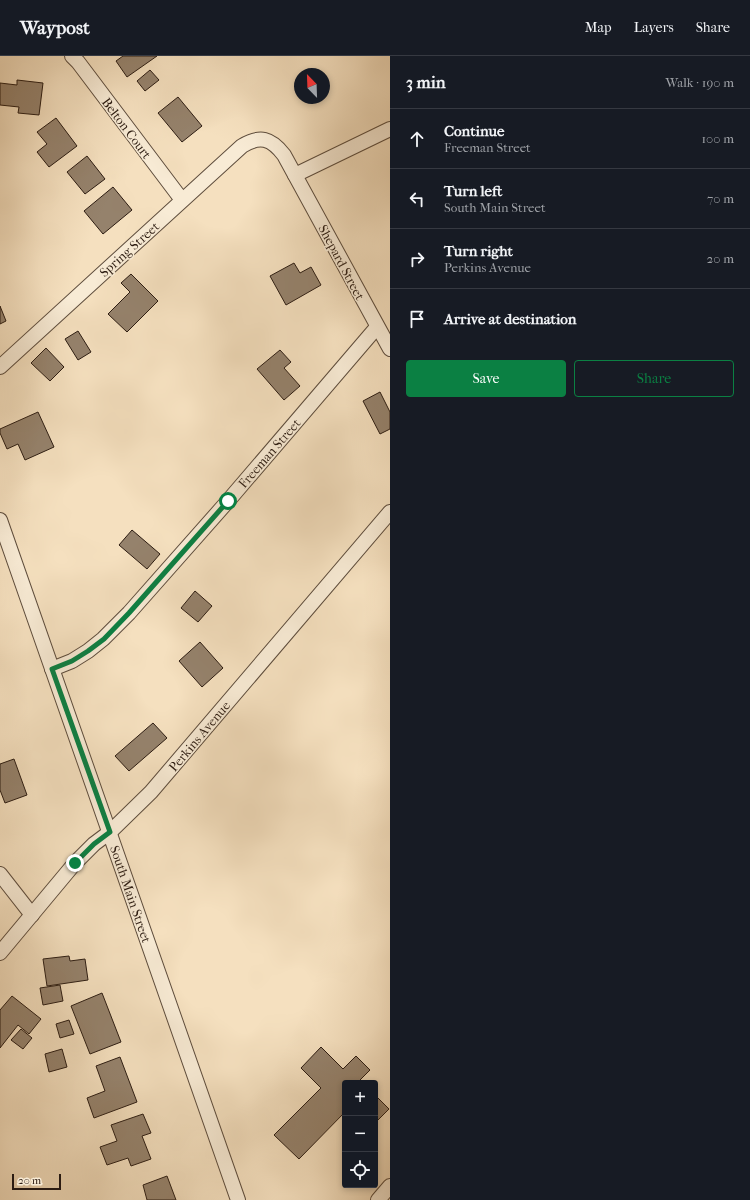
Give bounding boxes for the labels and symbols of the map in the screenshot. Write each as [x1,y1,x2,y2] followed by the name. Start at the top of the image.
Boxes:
[294,68,330,104] north arrow
[99,95,155,162] street label: Belton Court
[97,219,162,280] street label: Spring Street
[315,222,368,303] street label: Shepard Street
[235,415,304,491] street label: Freeman Street
[219,492,237,510] route start
[166,698,233,774] street label: Perkins Avenue
[107,844,154,945] street label: South Main Street
[66,854,84,872] route end
[12,1172,61,1191] scale bar

